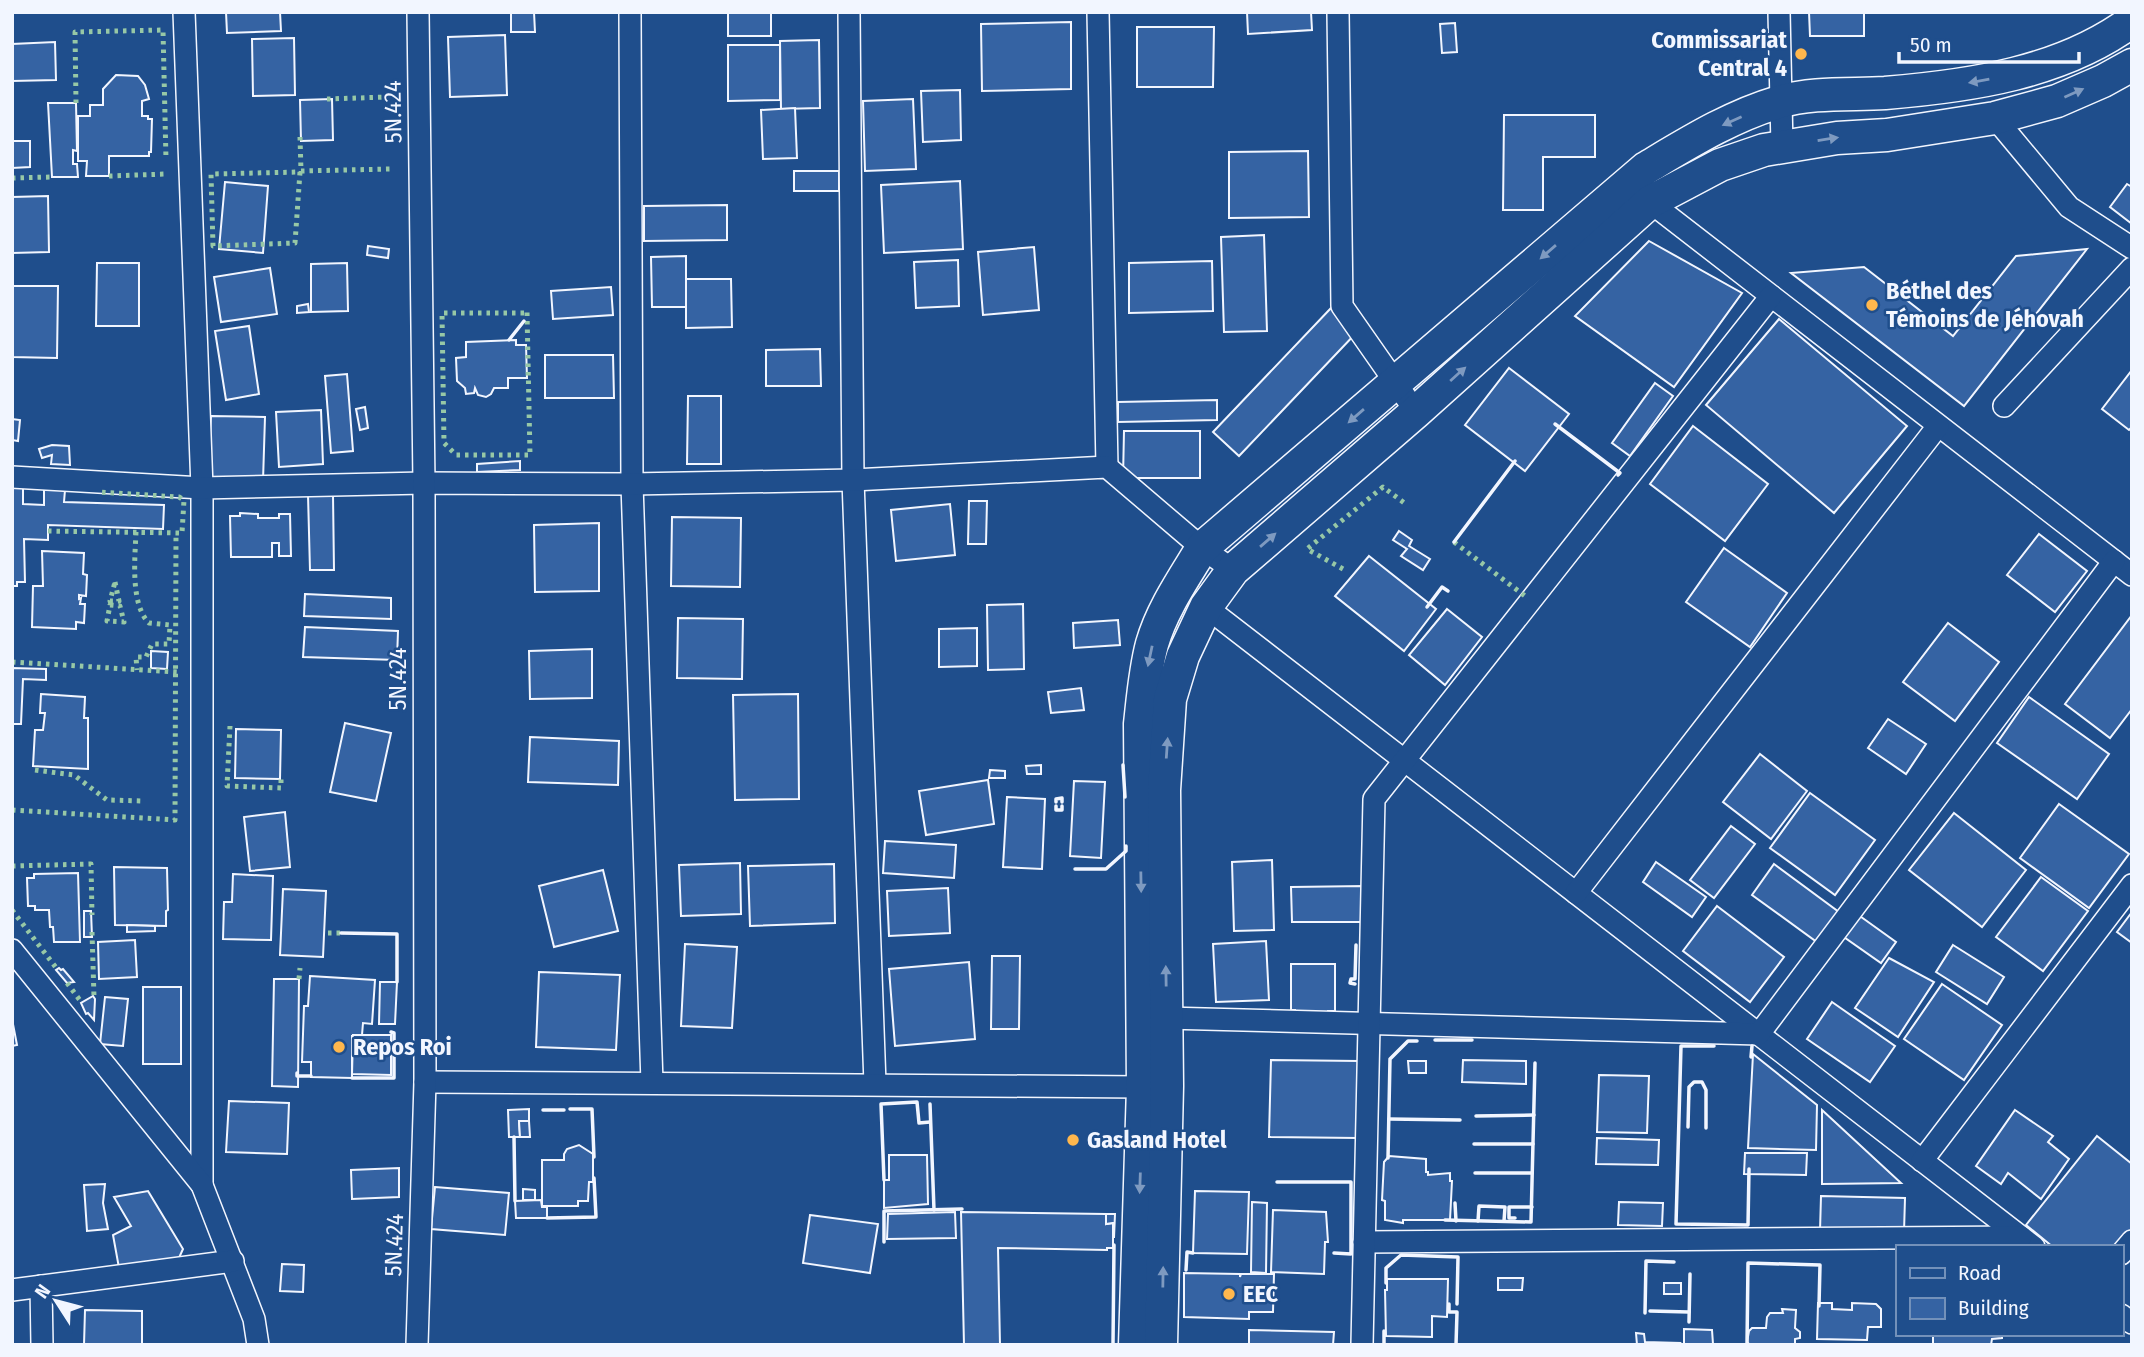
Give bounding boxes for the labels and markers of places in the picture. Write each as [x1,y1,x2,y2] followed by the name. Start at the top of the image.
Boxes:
[1651,26,1788,82] place label: Commissariat Central 4
[1793,46,1809,62] marker: Commissariat Central 4
[1886,277,2084,333] place label: Béthel des Témoins de Jéhovah
[1864,297,1880,313] marker: Béthel des Témoins de Jéhovah
[353,1033,452,1061] place label: Repos Roi
[331,1039,347,1055] marker: Repos Roi
[1087,1126,1227,1154] place label: Gasland Hotel
[1065,1132,1081,1148] marker: Gasland Hotel
[1243,1280,1278,1308] place label: EEC
[1221,1286,1237,1302] marker: EEC

